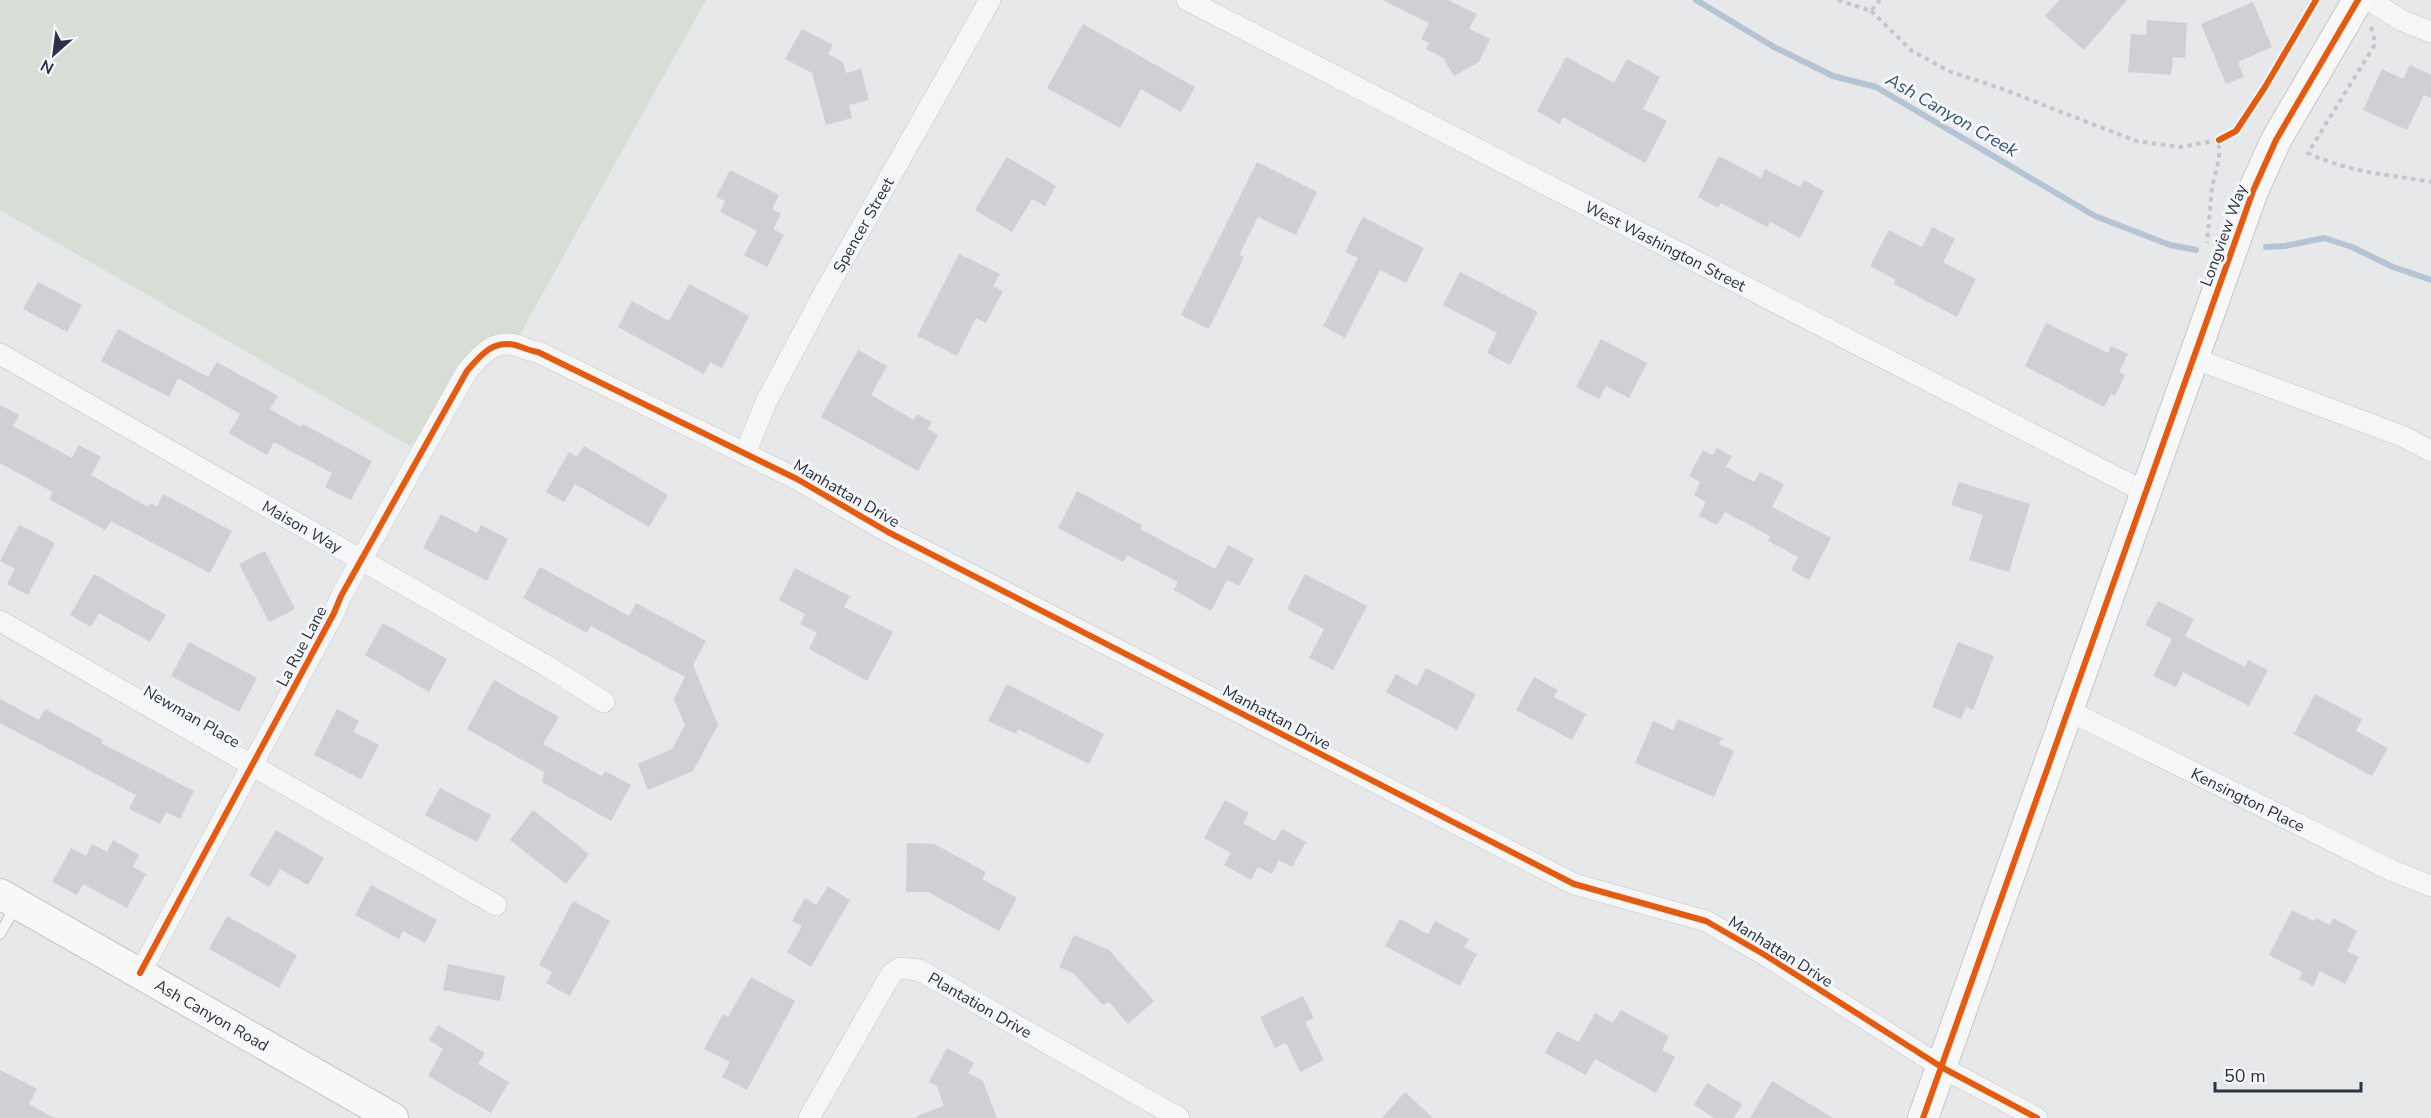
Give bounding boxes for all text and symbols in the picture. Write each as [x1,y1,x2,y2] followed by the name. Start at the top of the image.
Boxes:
[24,24,84,84] north arrow
[37,54,58,79] text: N
[1881,67,2023,163] water label: Ash Canyon Creek
[828,173,900,277] street label: Spencer Street
[2195,180,2253,289] street label: Longview Way
[1581,196,1750,297] street label: West Washington Street
[789,454,904,533] street label: Manhattan Drive
[258,496,347,559] street label: Maison Way
[271,602,332,691] street label: La Rue Lane
[139,680,244,753] street label: Newman Place
[1219,680,1334,756] street label: Manhattan Drive
[2187,763,2308,838] street label: Kensington Place
[1724,911,1837,993] street label: Manhattan Drive
[924,967,1036,1044] street label: Plantation Drive
[150,974,273,1057] street label: Ash Canyon Road
[2215,1055,2360,1093] scale bar
[2224,1064,2266,1088] text: 50 m

